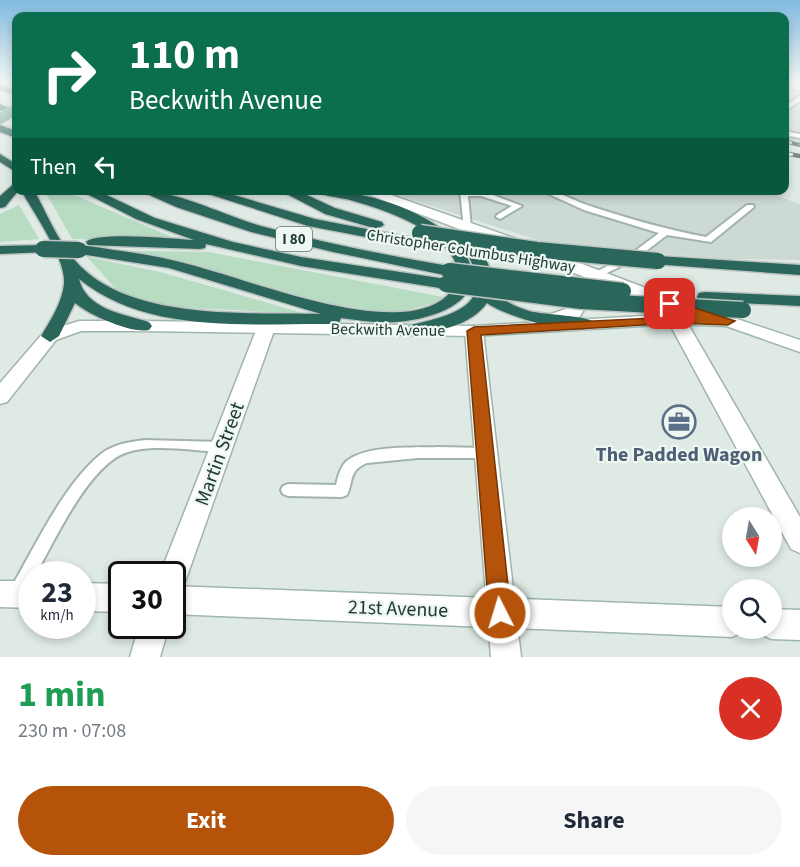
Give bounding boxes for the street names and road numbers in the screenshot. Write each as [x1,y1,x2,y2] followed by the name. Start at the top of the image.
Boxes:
[365,224,578,278] street label: Christopher Columbus Highway
[276,227,312,251] road number: I 80
[331,318,446,342] street label: Beckwith Avenue
[188,398,252,510] street label: Martin Street
[347,593,449,625] street label: 21st Avenue

